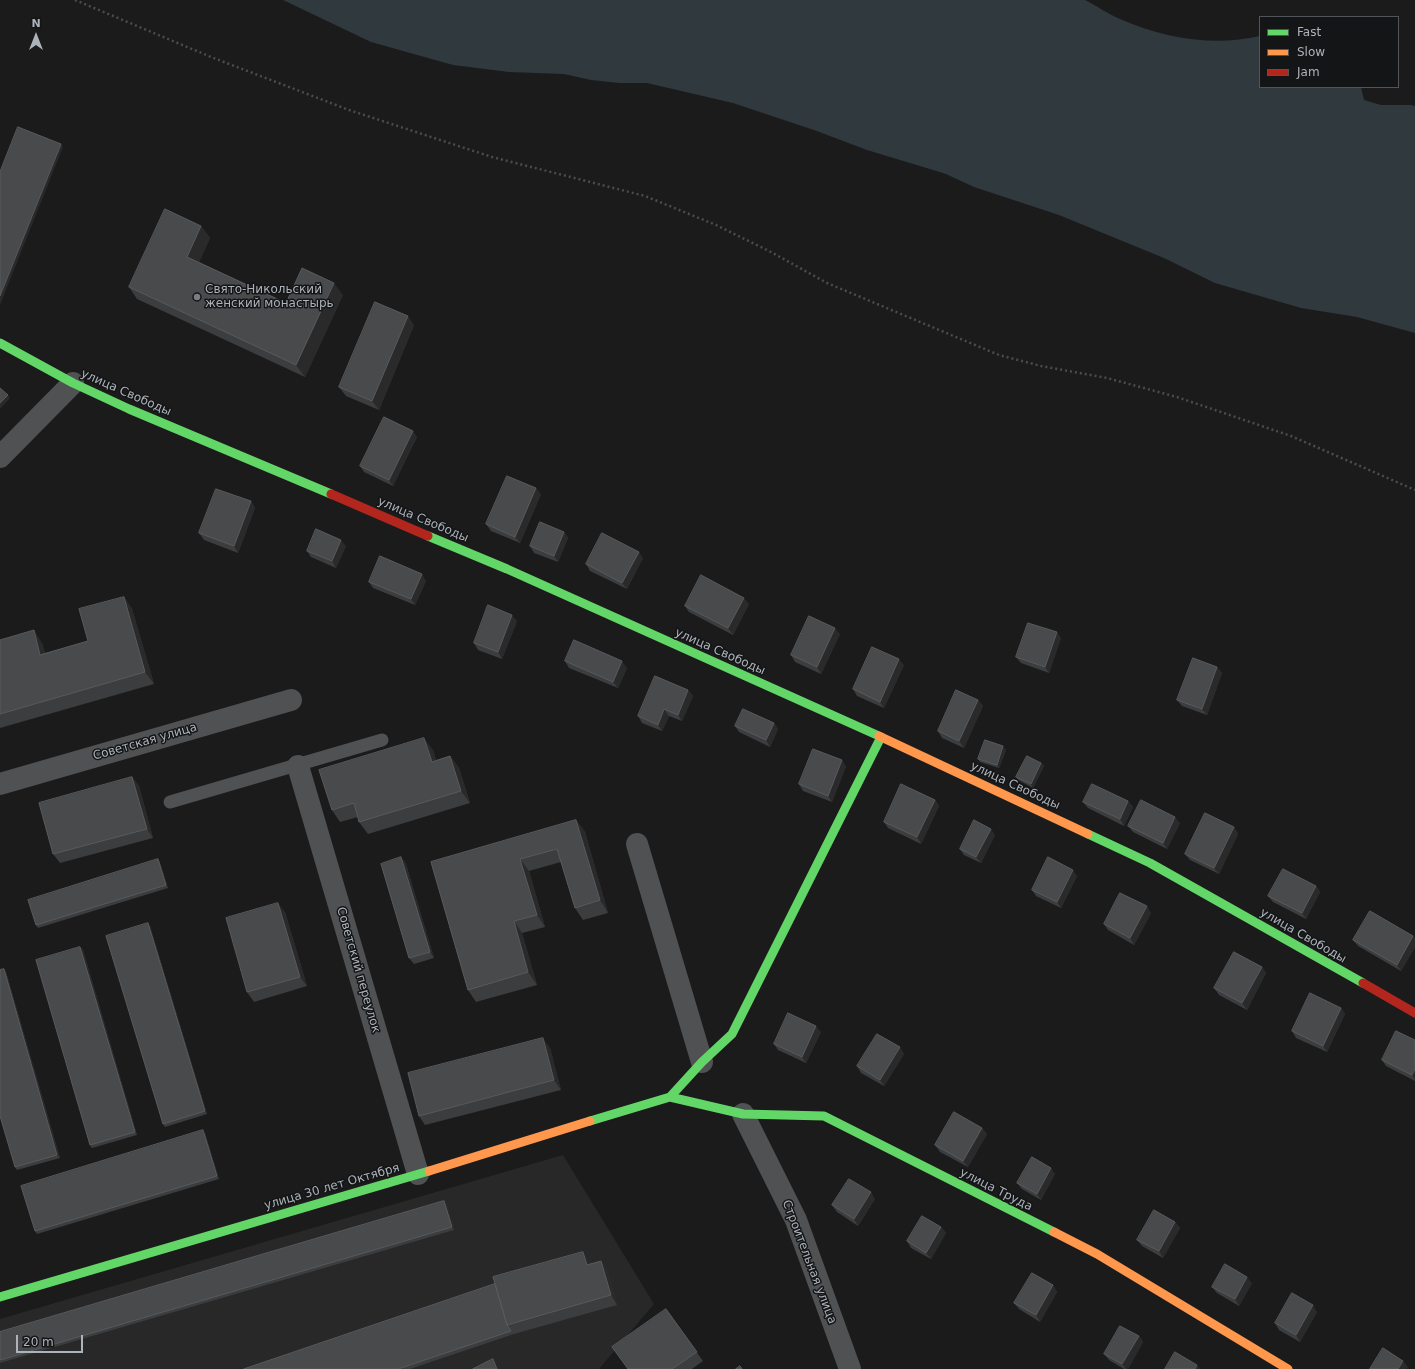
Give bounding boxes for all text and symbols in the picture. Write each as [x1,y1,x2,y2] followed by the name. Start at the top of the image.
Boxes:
[16,16,56,56] north arrow
[1259,16,1399,88] legend
[31,17,41,30] text: N
[1297,25,1321,39] text: Fast
[1297,45,1325,59] text: Slow
[1297,65,1320,79] text: Jam
[205,283,334,311] place label: Свято-Никольский женский монастырь
[192,292,202,302] marker: Свято-Никольский женский монастырь
[79,367,173,419] street label: улица Свободы
[375,494,471,546] street label: улица Свободы
[673,626,767,678] street label: улица Свободы
[91,720,199,764] street label: Советская улица
[968,759,1062,813] street label: улица Свободы
[1257,905,1349,967] street label: улица Свободы
[333,906,383,1034] street label: Советский переулок
[263,1161,401,1213] street label: улица 30 лет Октября
[957,1166,1035,1214] street label: улица Труда
[779,1198,839,1326] street label: Строительная улица
[18,1327,85,1353] scale bar
[23,1335,54,1349] text: 20 m

